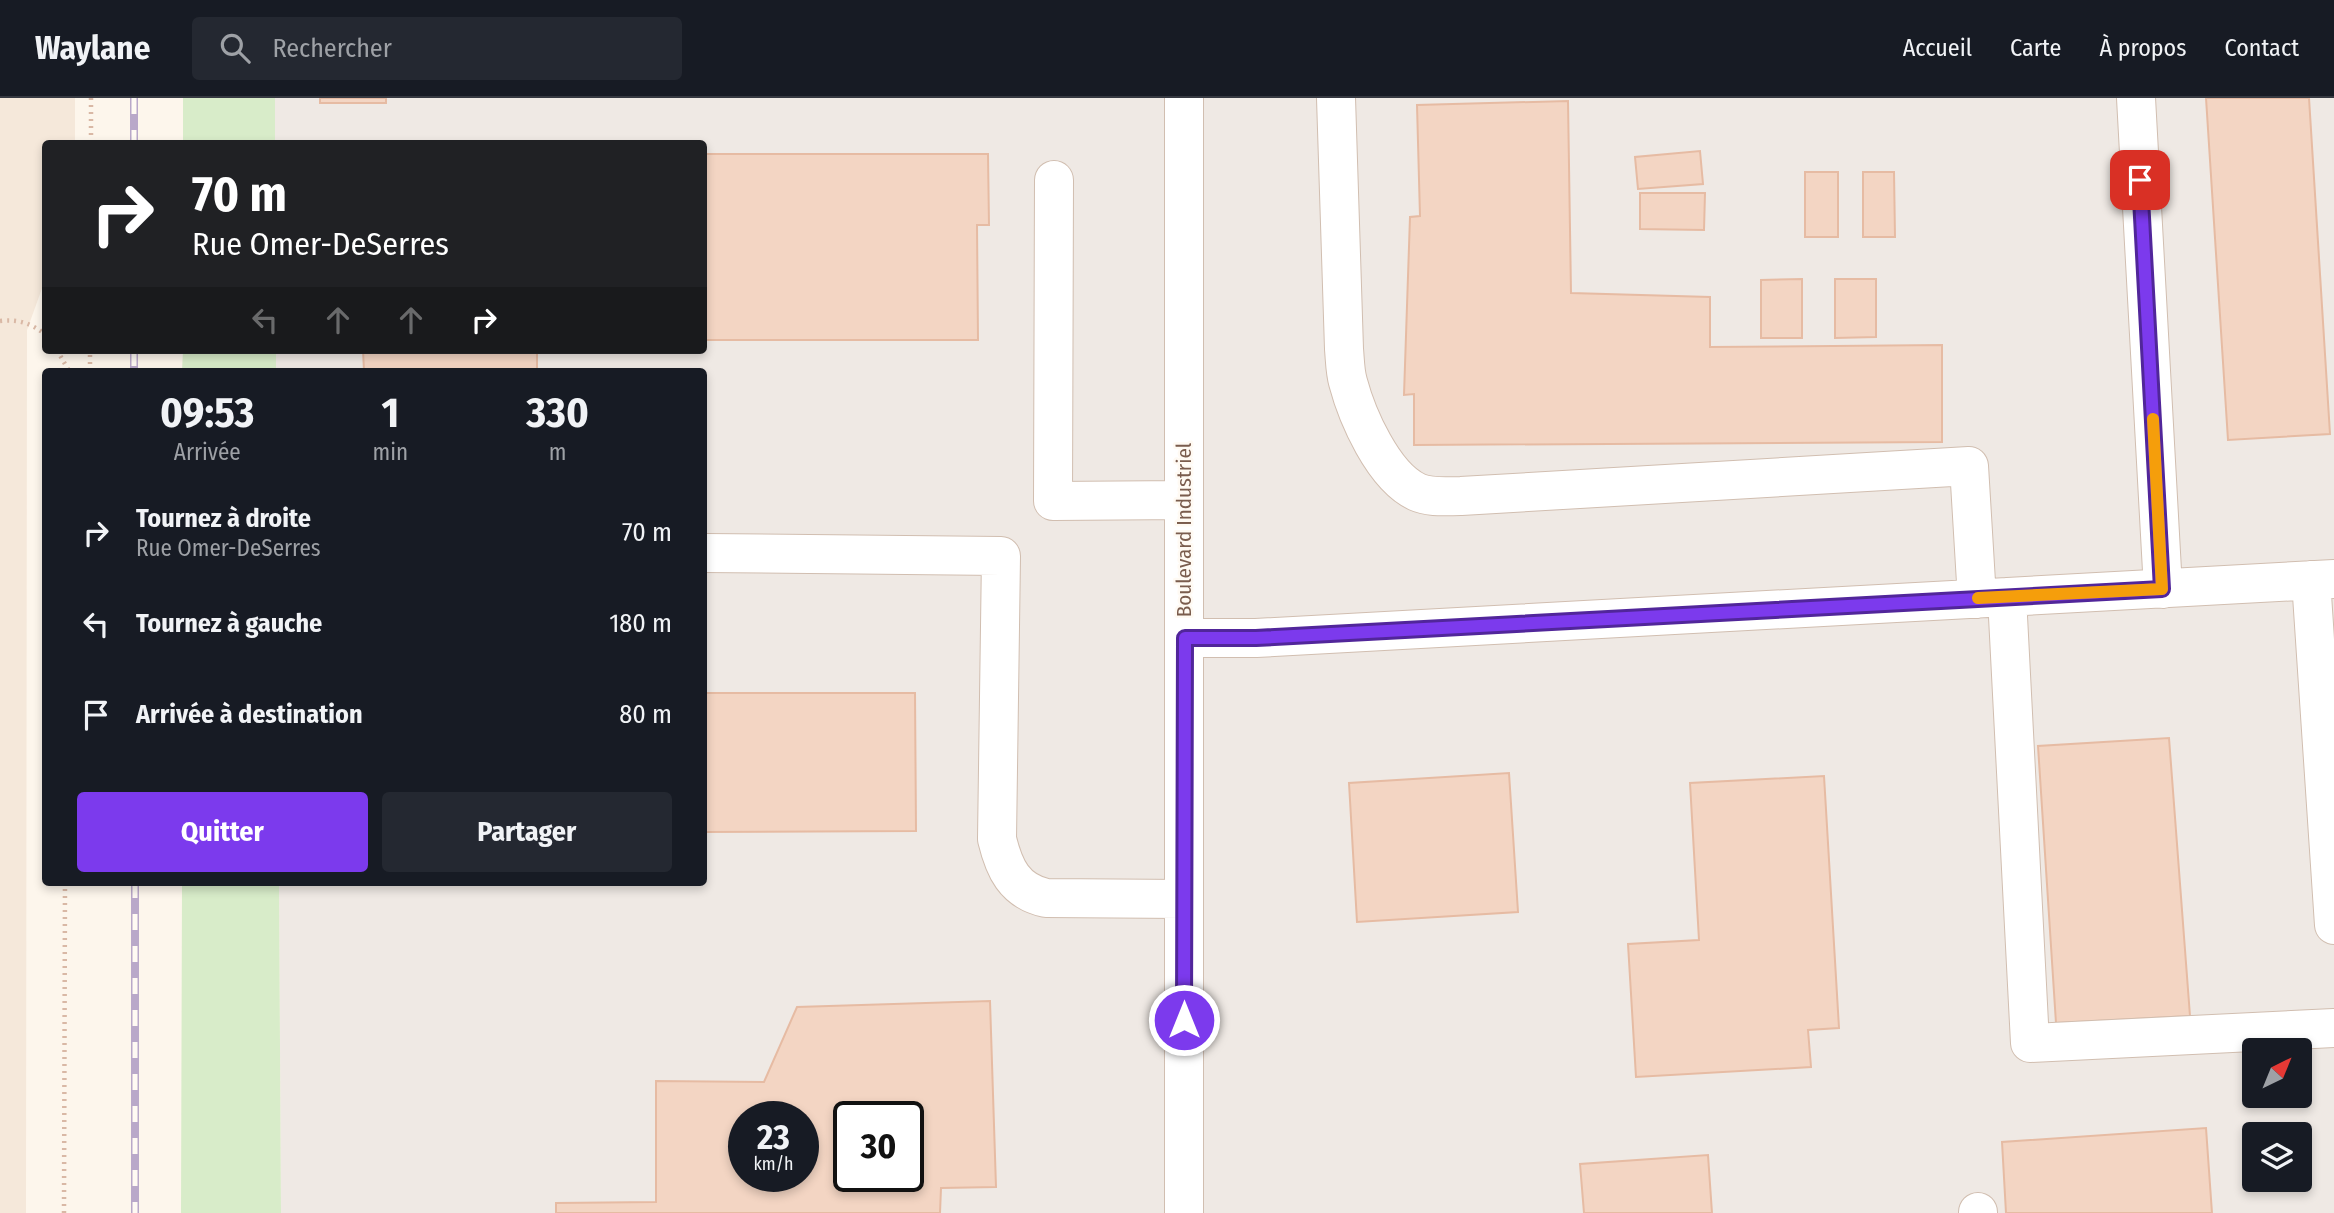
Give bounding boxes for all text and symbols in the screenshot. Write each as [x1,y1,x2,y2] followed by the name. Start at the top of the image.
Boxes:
[192,17,682,80] search box
[35,28,150,68] text: Waylane
[216,29,254,67] icon: search
[272,33,392,64] text: Rechercher
[1903,34,1972,62] text: Accueil
[2010,34,2061,62] text: Carte
[2099,34,2186,62] text: À propos
[2224,34,2299,62] text: Contact
[2110,150,2170,210] pin
[2121,161,2159,199] icon: arrive
[192,165,287,224] text: 70 m
[77,168,168,259] icon: right
[192,225,449,263] text: Rue Omer-DeSerres
[246,301,284,339] icon: left
[319,301,357,339] icon: ahead
[392,301,430,339] icon: ahead
[465,301,503,339] icon: right
[160,388,254,438] text: 09:53
[381,388,399,438] text: 1
[526,388,589,438] text: 330
[174,438,241,466] text: Arrivée
[373,438,408,466] text: min
[549,438,566,466] text: m
[1171,442,1197,617] street label: Boulevard Industriel
[136,503,311,534] text: Tournez à droite
[77,514,115,552] icon: right
[622,517,672,548] text: 70 m
[136,534,321,562] text: Rue Omer-DeSerres
[77,605,115,643] icon: left
[136,608,322,639] text: Tournez à gauche
[609,608,672,639] text: 180 m
[77,696,115,734] icon: arrive
[136,699,363,730] text: Arrivée à destination
[619,699,672,730] text: 80 m
[77,792,368,872] button: Quitter
[382,792,672,872] button: Partager
[1147,983,1221,1057] position arrow
[2242,1038,2312,1108] north arrow
[2242,1038,2312,1192] map controls
[833,1101,924,1192] speed limit sign: 30
[757,1116,790,1158] text: 23
[2242,1122,2312,1192] button: layers
[753,1153,794,1175] text: km/h

